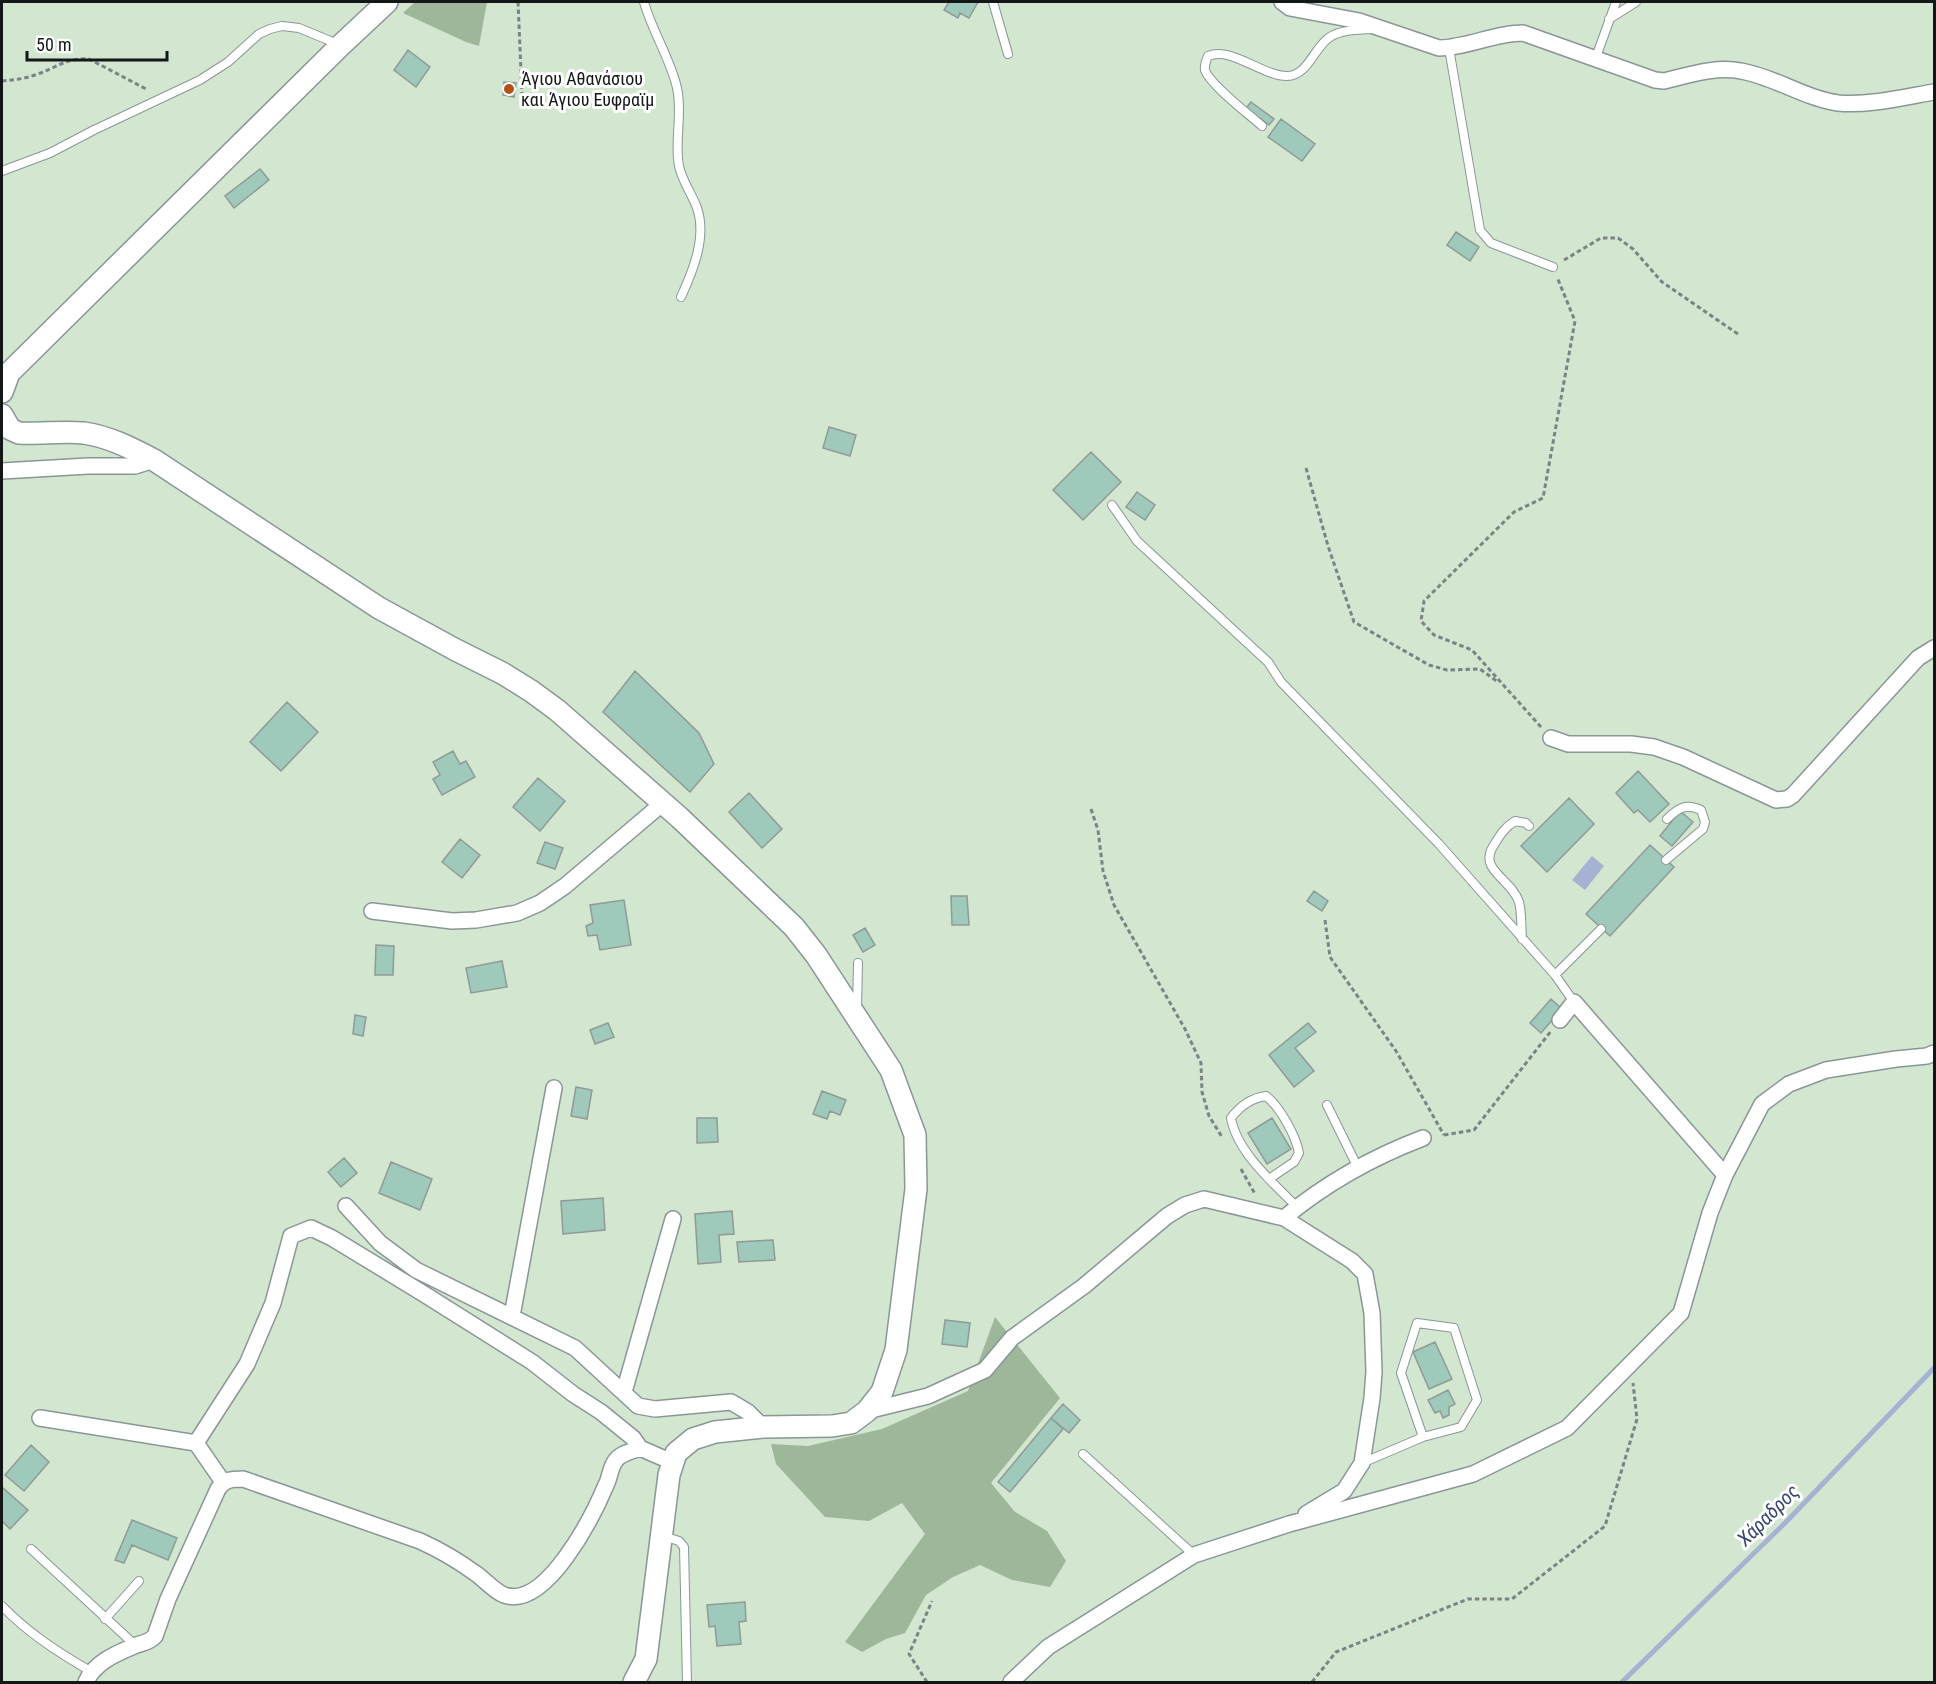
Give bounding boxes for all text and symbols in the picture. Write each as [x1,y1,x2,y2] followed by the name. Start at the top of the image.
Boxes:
[27,24,166,62] scale bar
[36,34,71,55] text: 50 m
[521,68,654,110] place label: Άγιου Αθανάσιου και Άγιου Ευφραϊμ
[502,82,516,96] marker: Άγιου Αθανάσιου και Άγιου Ευφραϊμ
[1731,1479,1804,1552] water label: Χάραδρος

